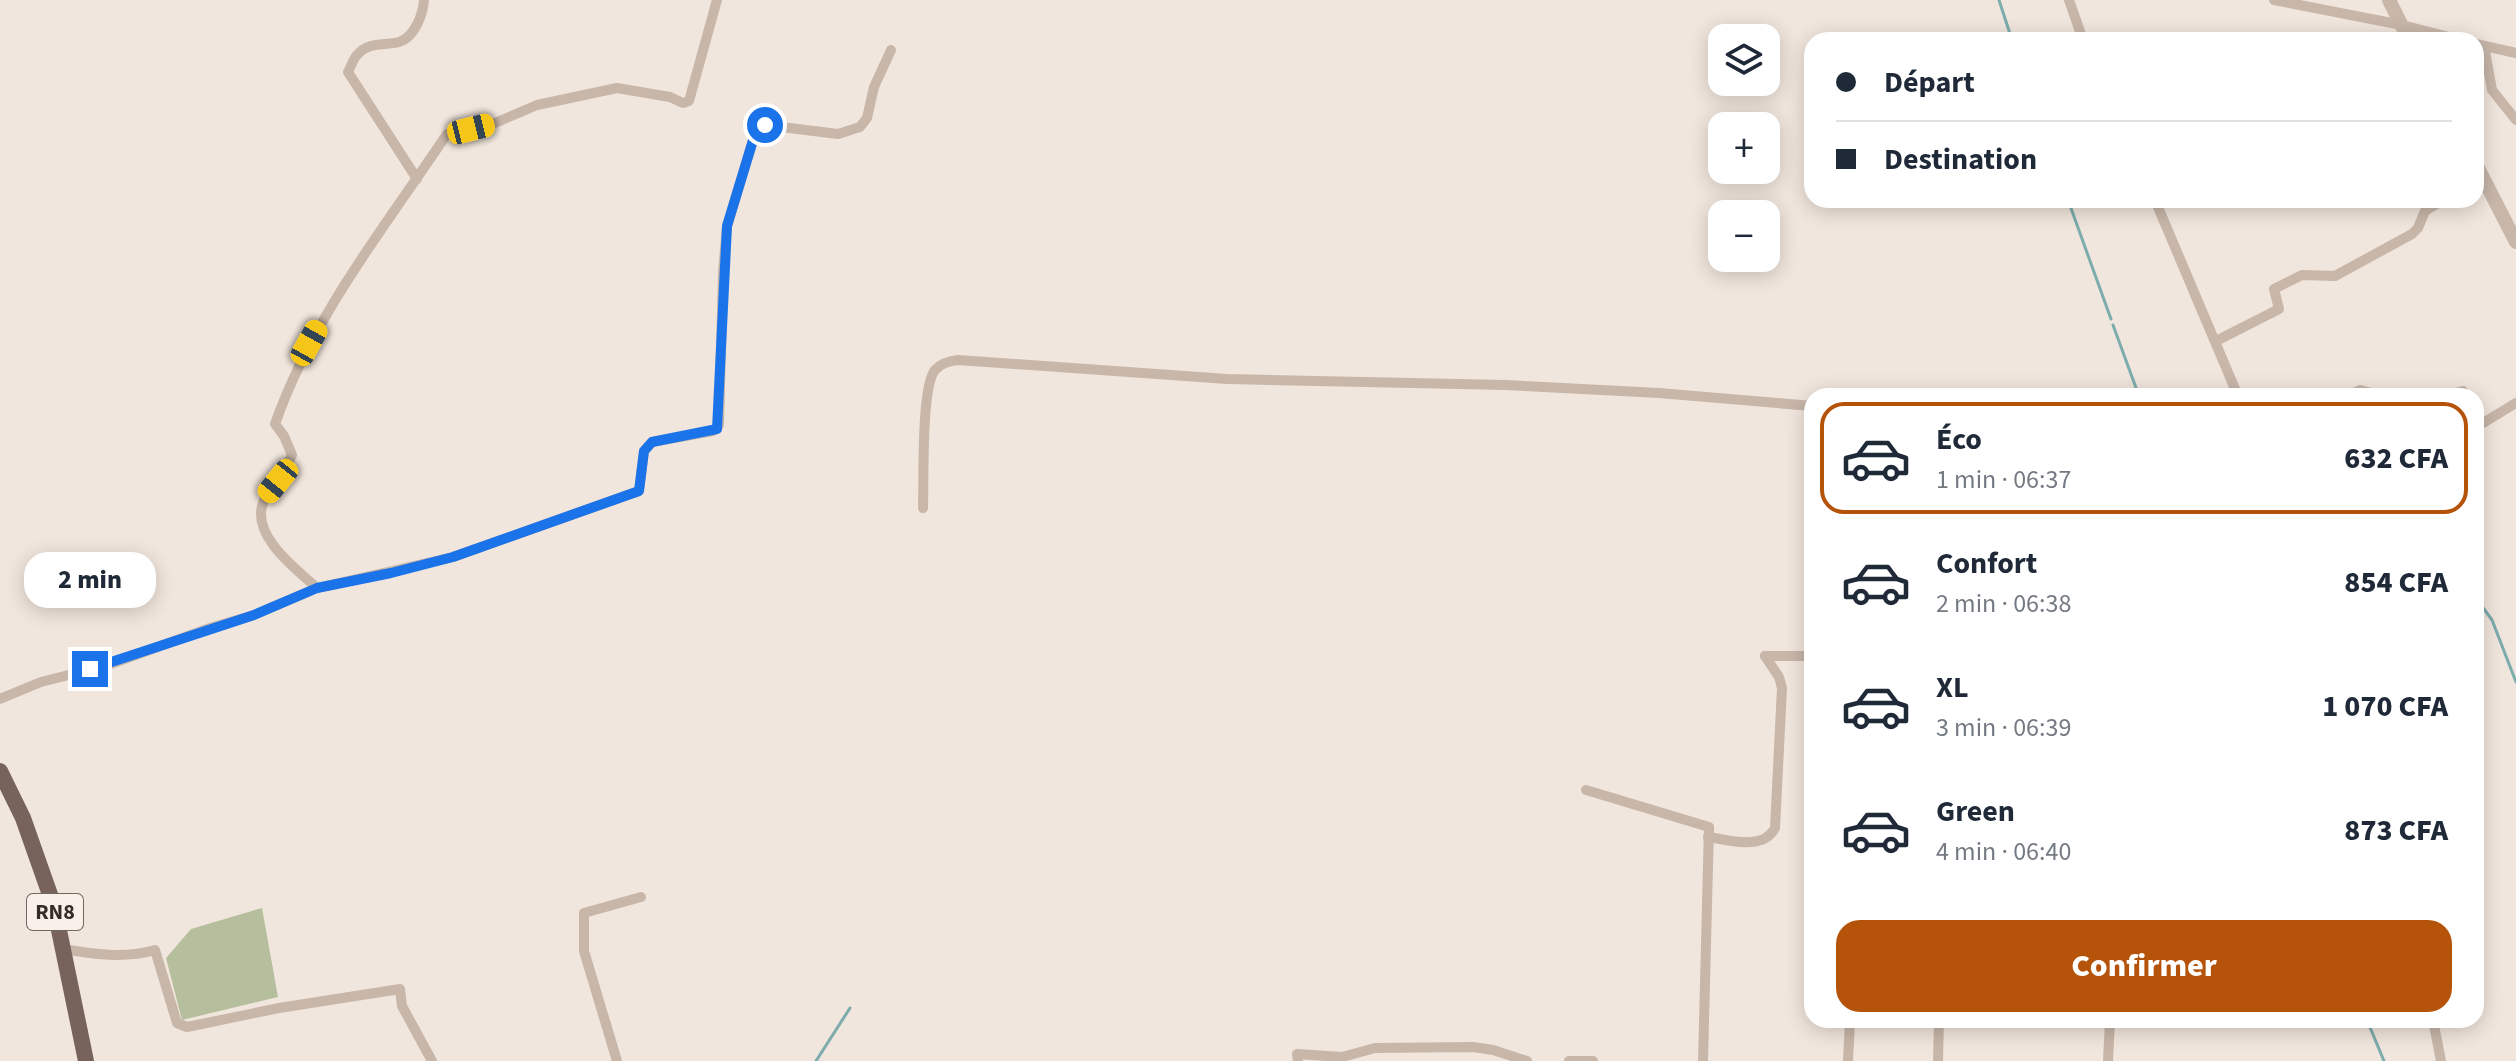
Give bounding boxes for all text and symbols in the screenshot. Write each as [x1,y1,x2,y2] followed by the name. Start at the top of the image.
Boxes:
[1708,24,1780,272] map controls
[1708,24,1780,96] button: layers
[1884,61,1975,104] text: Départ
[747,107,783,143] route start
[445,112,497,146] car
[1708,112,1780,184] button: +
[1884,138,2037,181] text: Destination
[1708,200,1780,272] button: −
[287,316,331,370] car
[1936,418,1982,461] text: Éco
[1840,422,1912,494] icon: car
[2344,437,2448,480] text: 632 CFA
[254,455,302,507] car
[1936,461,2071,498] text: 1 min · 06:37
[1936,542,2037,585] text: Confort
[1840,546,1912,618] icon: car
[24,553,156,609] callout: 2 min
[58,561,122,598] text: 2 min
[2344,561,2448,604] text: 854 CFA
[1936,585,2071,622] text: 2 min · 06:38
[72,651,108,687] route end
[1936,666,1969,709] text: XL
[1840,670,1912,742] icon: car
[2322,685,2448,728] text: 1 070 CFA
[1936,709,2071,746] text: 3 min · 06:39
[1936,790,2015,833] text: Green
[1840,794,1912,866] icon: car
[2344,809,2448,852] text: 873 CFA
[1936,833,2071,870] text: 4 min · 06:40
[27,894,83,930] road number: RN8
[1836,920,2452,1012] button: Confirmer

